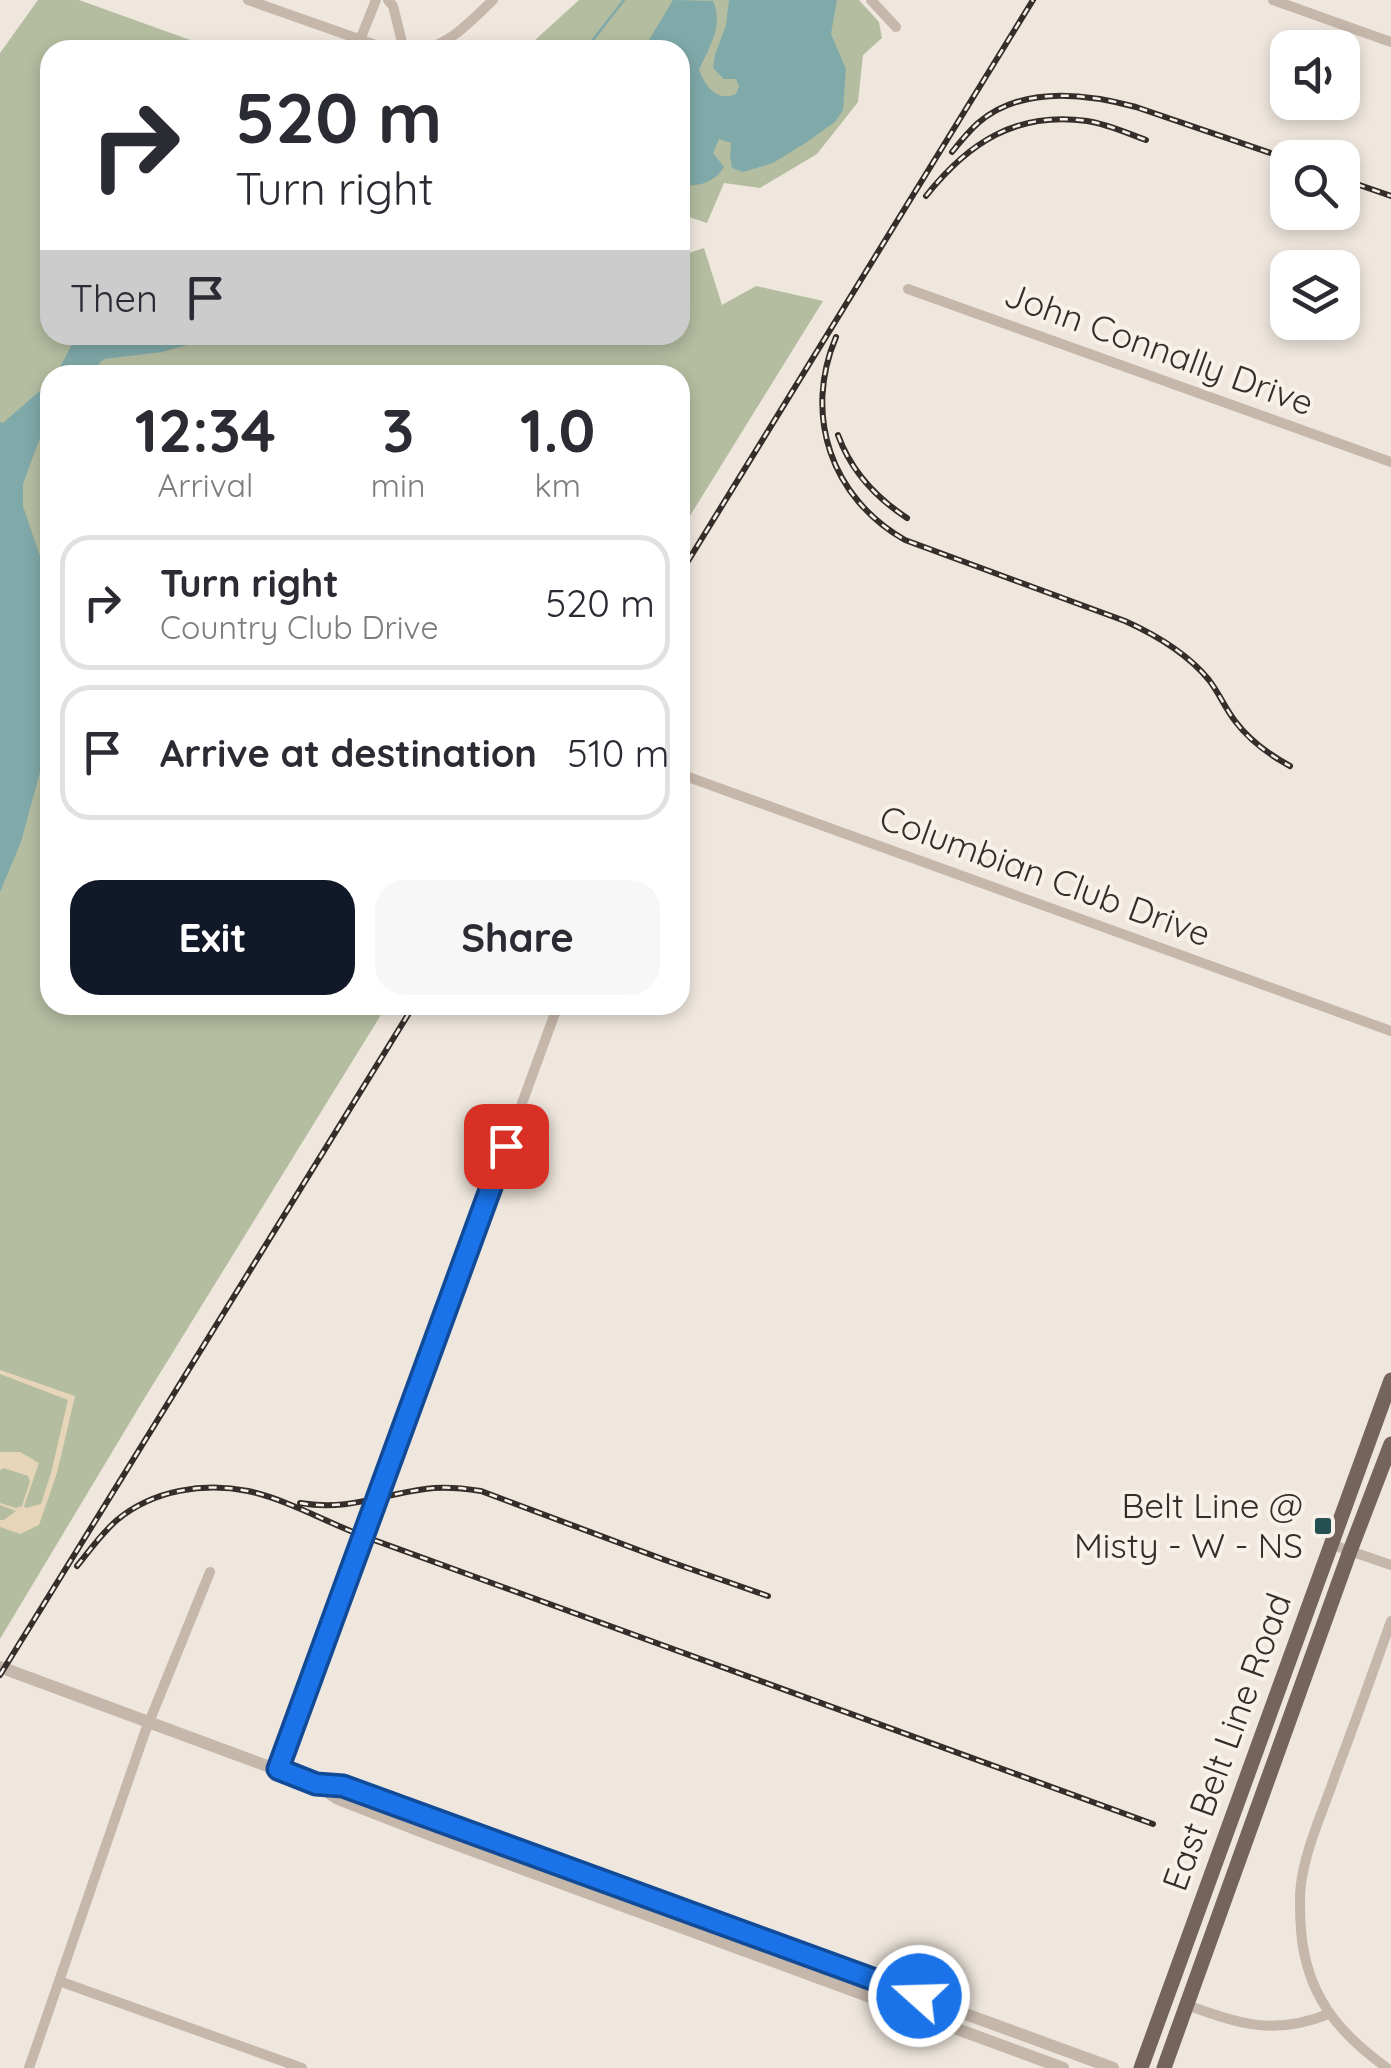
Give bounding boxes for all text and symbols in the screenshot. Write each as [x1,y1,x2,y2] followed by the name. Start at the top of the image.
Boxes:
[1270,30,1360,340] map controls
[1270,30,1360,120] button: sound
[235,73,442,161] text: 520 m
[70,80,200,210] icon: right
[1270,140,1360,230] button: search
[235,160,434,216] text: Turn right
[1270,250,1360,340] button: layers
[178,270,233,325] icon: arrive
[999,272,1320,424] street label: John Connally Drive
[70,274,158,322] text: Then
[135,392,276,467] text: 12:34
[382,392,414,467] text: 3
[520,392,595,467] text: 1.0
[158,465,253,505] text: Arrival
[371,465,425,505] text: min
[535,465,581,505] text: km
[160,559,339,607] text: Turn right
[75,575,130,630] icon: right
[546,579,655,627] text: 520 m
[160,607,438,647] text: Country Club Drive
[75,725,130,780] icon: arrive
[160,729,537,777] text: Arrive at destination
[567,729,669,777] text: 510 m
[874,795,1217,955] street label: Columbian Club Drive
[70,880,355,995] button: Exit
[375,880,660,995] button: Share
[464,1104,549,1189] pin
[479,1119,534,1174] icon: arrive
[1074,1483,1303,1567] place label: Belt Line @ Misty - W - NS
[1312,1515,1334,1537] marker: Belt Line @ Misty - W - NS
[1152,1587,1300,1896] street label: East Belt Line Road
[867,1944,971,2048] position arrow

